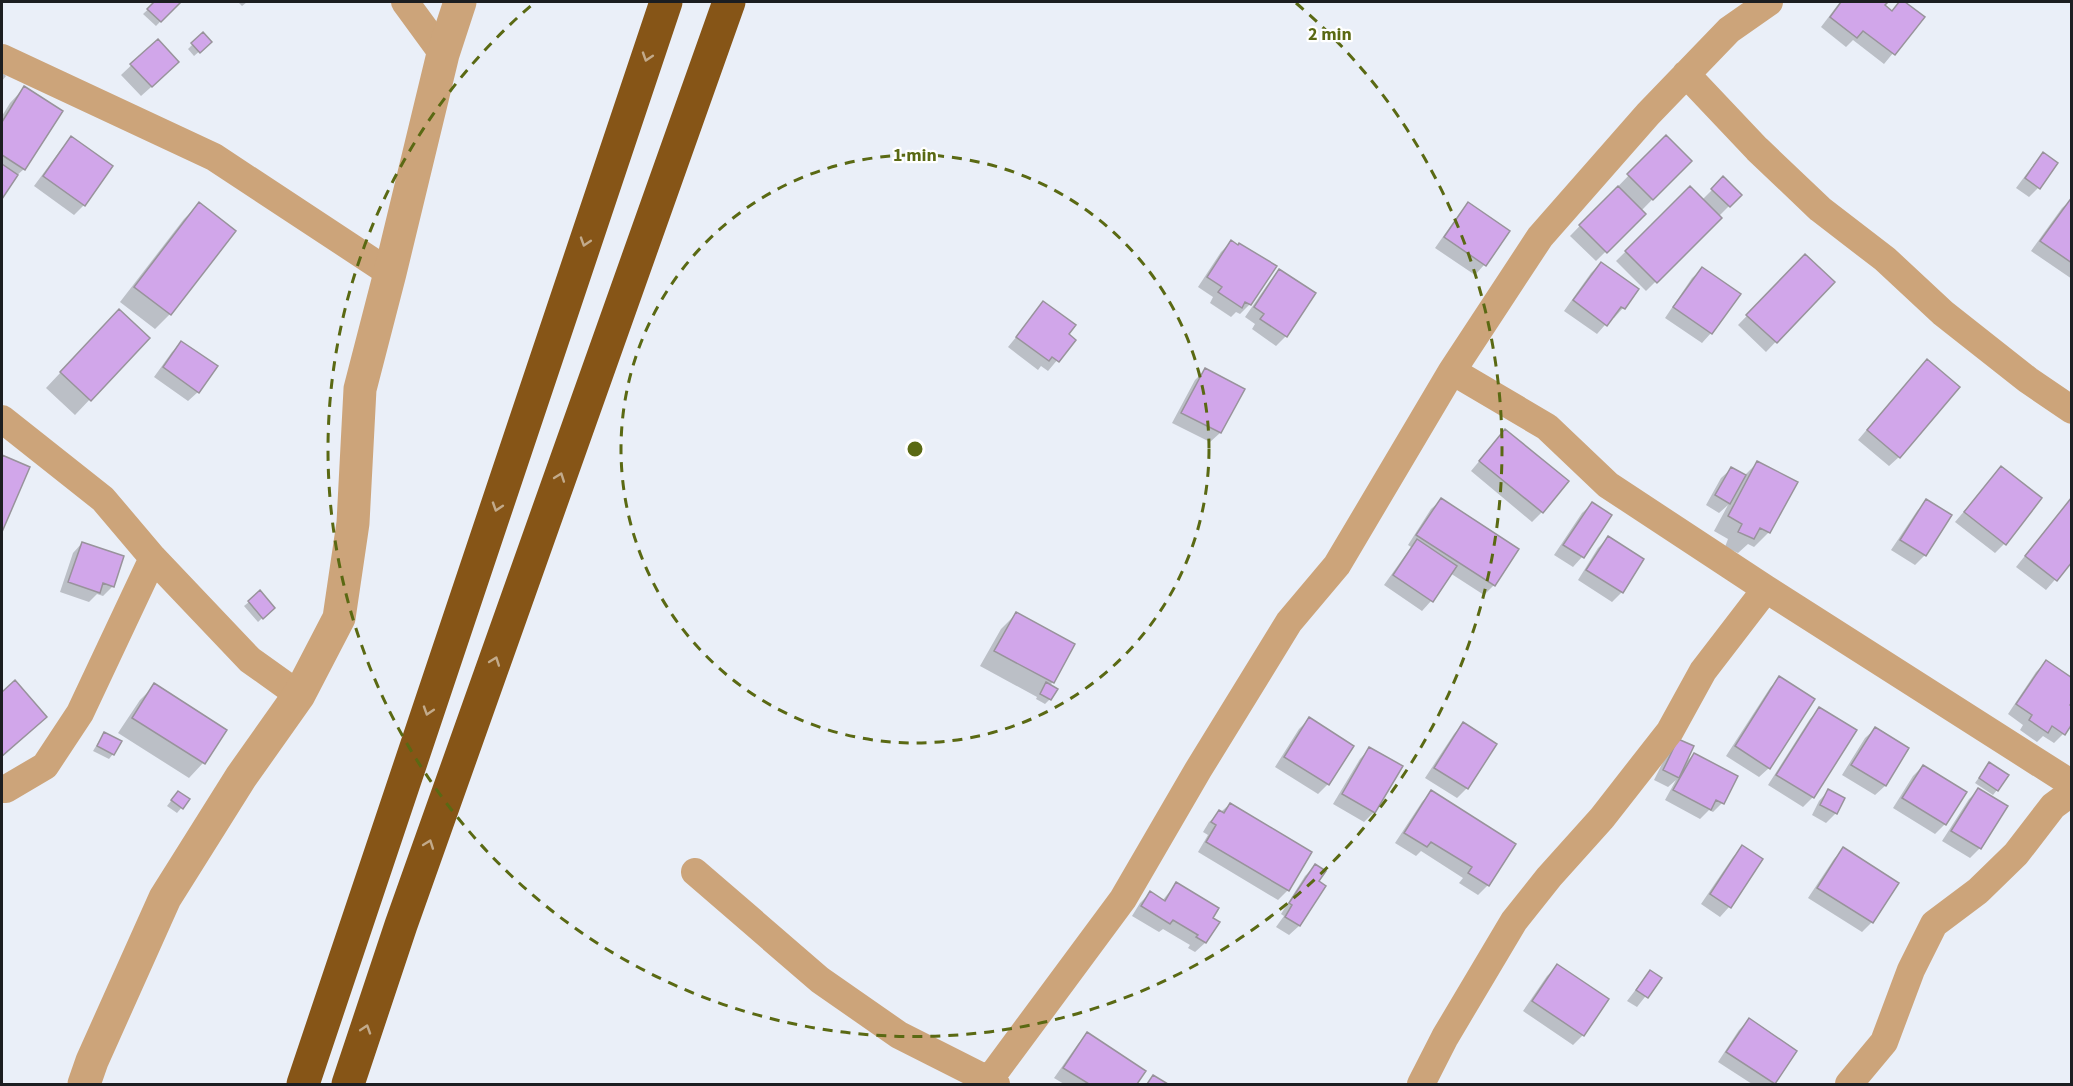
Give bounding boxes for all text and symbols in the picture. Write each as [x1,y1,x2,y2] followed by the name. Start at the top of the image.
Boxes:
[1308,22,1352,47] text: 2 min
[642,51,654,62] one-way arrow
[893,143,937,168] text: 1 min
[580,236,592,247] one-way arrow
[905,439,925,459] centre of rings
[552,472,565,483] one-way arrow
[491,501,504,511] one-way arrow
[487,656,500,667] one-way arrow
[423,705,436,716] one-way arrow
[422,840,435,850] one-way arrow
[359,1024,372,1035] one-way arrow

